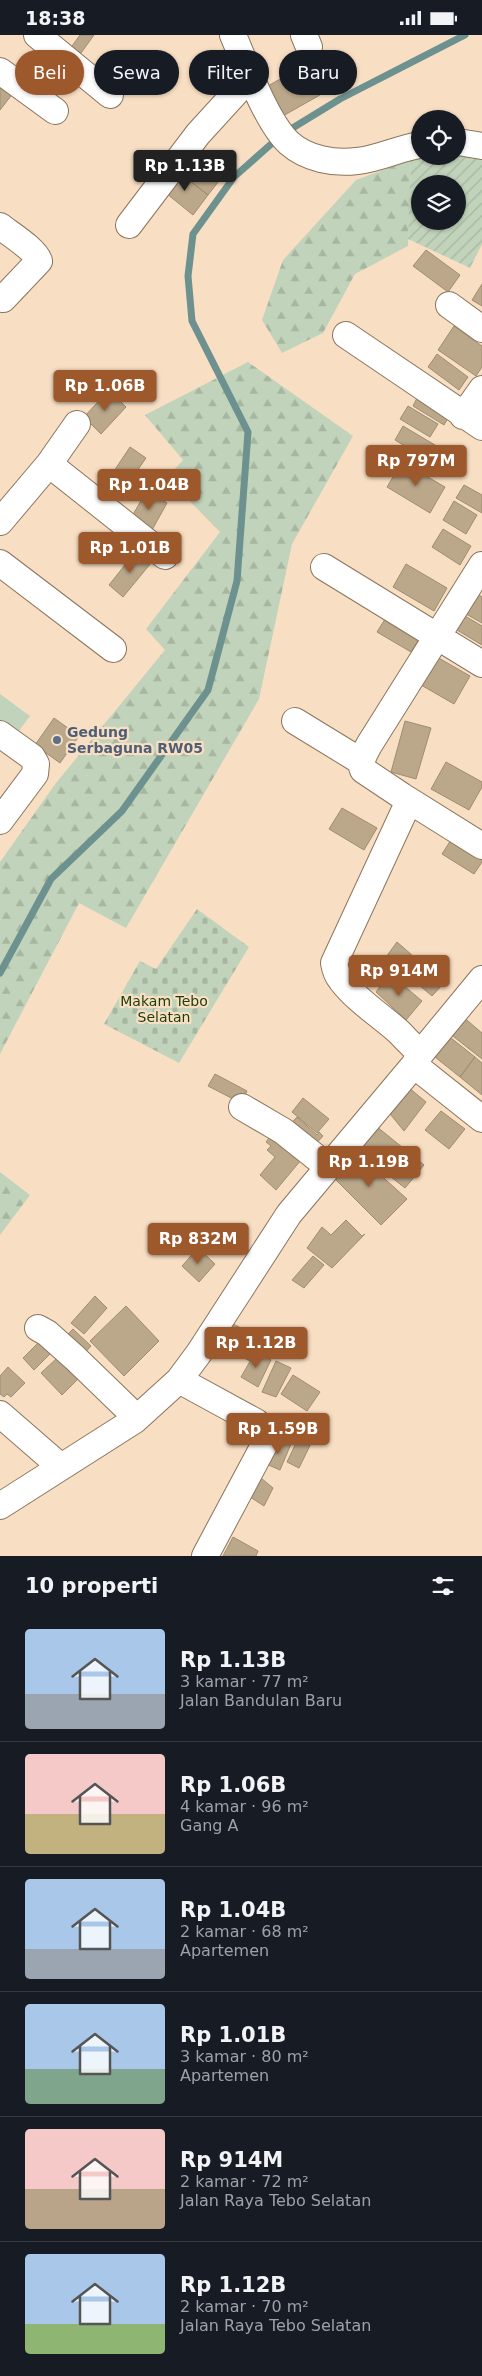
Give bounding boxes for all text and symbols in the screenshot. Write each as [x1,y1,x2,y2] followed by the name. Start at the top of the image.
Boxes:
[25,7,85,29] text: 18:38
[15,50,84,95] chip: Beli
[94,50,179,95] chip: Sewa
[189,50,269,95] chip: Filter
[279,50,357,95] chip: Baru
[411,110,466,230] map controls
[411,110,466,165] button: locate
[133,149,237,192] pin: Rp 1.13B
[144,156,226,175] text: Rp 1.13B
[411,175,466,230] button: layers
[53,369,157,412] pin: Rp 1.06B
[64,376,146,395] text: Rp 1.06B
[370,445,462,487] pin: Rp 797M
[377,451,455,470] text: Rp 797M
[97,469,201,511] pin: Rp 1.04B
[108,475,190,494] text: Rp 1.04B
[78,531,182,574] pin: Rp 1.01B
[89,538,171,557] text: Rp 1.01B
[67,724,203,756] place label: Gedung Serbaguna RW05
[51,734,63,746] marker: Gedung Serbaguna RW05
[353,955,445,997] pin: Rp 914M
[360,961,438,980] text: Rp 914M
[120,993,208,1025] park label: Makam Tebo Selatan
[317,1145,421,1188] pin: Rp 1.19B
[328,1152,410,1171] text: Rp 1.19B
[152,1223,244,1265] pin: Rp 832M
[159,1229,237,1248] text: Rp 832M
[204,1327,308,1369] pin: Rp 1.12B
[215,1333,297,1352] text: Rp 1.12B
[226,1413,330,1455] pin: Rp 1.59B
[237,1419,319,1438] text: Rp 1.59B
[429,1572,457,1600] icon: filters
[25,1574,158,1598] text: 10 properti
[180,1648,286,1672] text: Rp 1.13B
[65,1649,125,1709] icon: home
[180,1672,309,1691] text: 3 kamar · 77 m²
[180,1691,342,1710] text: Jalan Bandulan Baru
[180,1773,286,1797] text: Rp 1.06B
[65,1774,125,1834] icon: home
[180,1797,309,1816] text: 4 kamar · 96 m²
[180,1816,239,1835] text: Gang A
[180,1898,286,1922] text: Rp 1.04B
[65,1899,125,1959] icon: home
[180,1922,309,1941] text: 2 kamar · 68 m²
[180,1941,269,1960] text: Apartemen
[180,2023,286,2047] text: Rp 1.01B
[65,2024,125,2084] icon: home
[180,2047,309,2066] text: 3 kamar · 80 m²
[180,2066,269,2085] text: Apartemen
[180,2148,283,2172] text: Rp 914M
[65,2149,125,2209] icon: home
[180,2172,309,2191] text: 2 kamar · 72 m²
[180,2191,371,2210] text: Jalan Raya Tebo Selatan
[180,2273,286,2297] text: Rp 1.12B
[65,2274,125,2334] icon: home
[180,2297,309,2316] text: 2 kamar · 70 m²
[180,2316,371,2335] text: Jalan Raya Tebo Selatan

